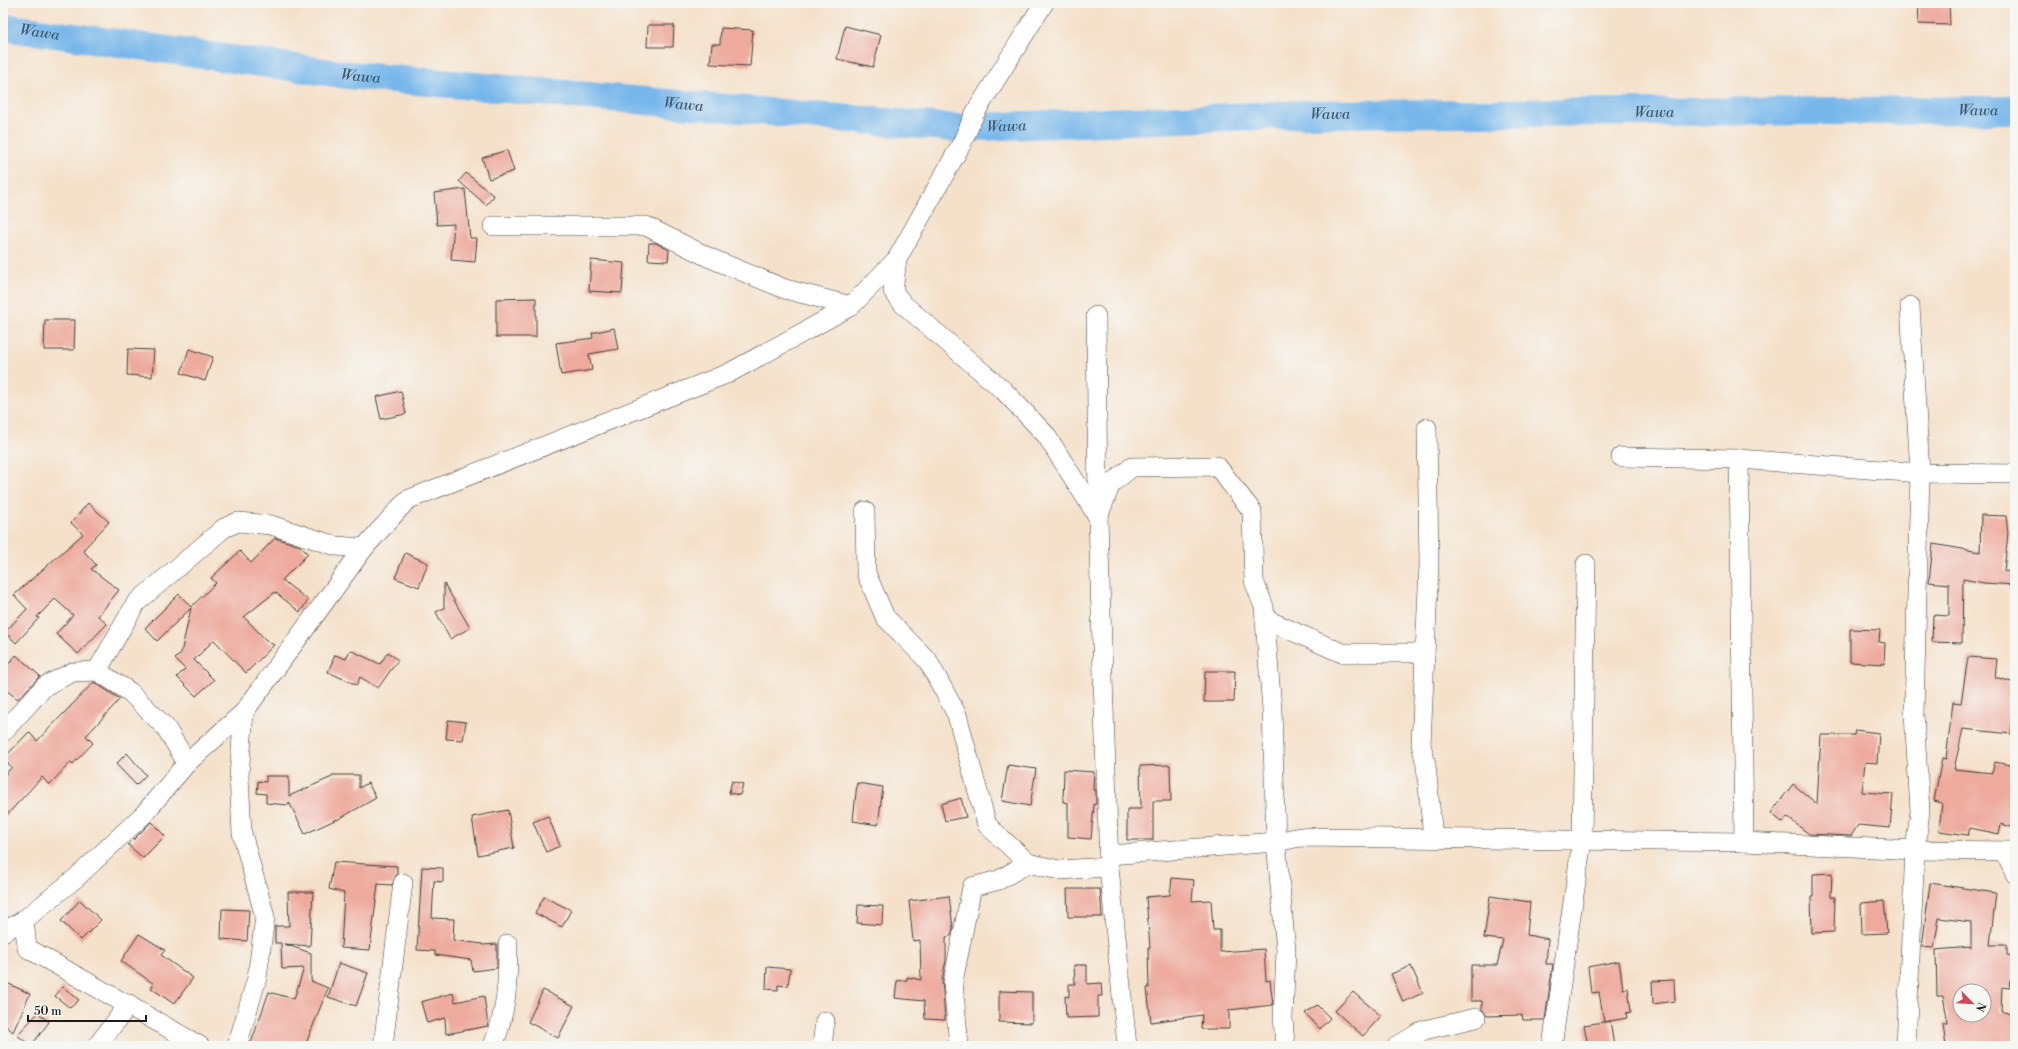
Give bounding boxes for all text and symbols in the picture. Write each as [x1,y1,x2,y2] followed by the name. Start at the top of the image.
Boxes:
[19,20,61,44] water label: Wawa
[340,65,382,87] water label: Wawa
[663,93,705,116] water label: Wawa
[1958,101,1999,120] water label: Wawa
[1634,102,1675,122] water label: Wawa
[1310,104,1351,123] water label: Wawa
[986,116,1027,136] water label: Wawa
[1952,983,1992,1023] north arrow
[28,997,146,1023] scale bar
[1972,1000,1988,1014] text: N
[34,1004,62,1019] text: 50 m

